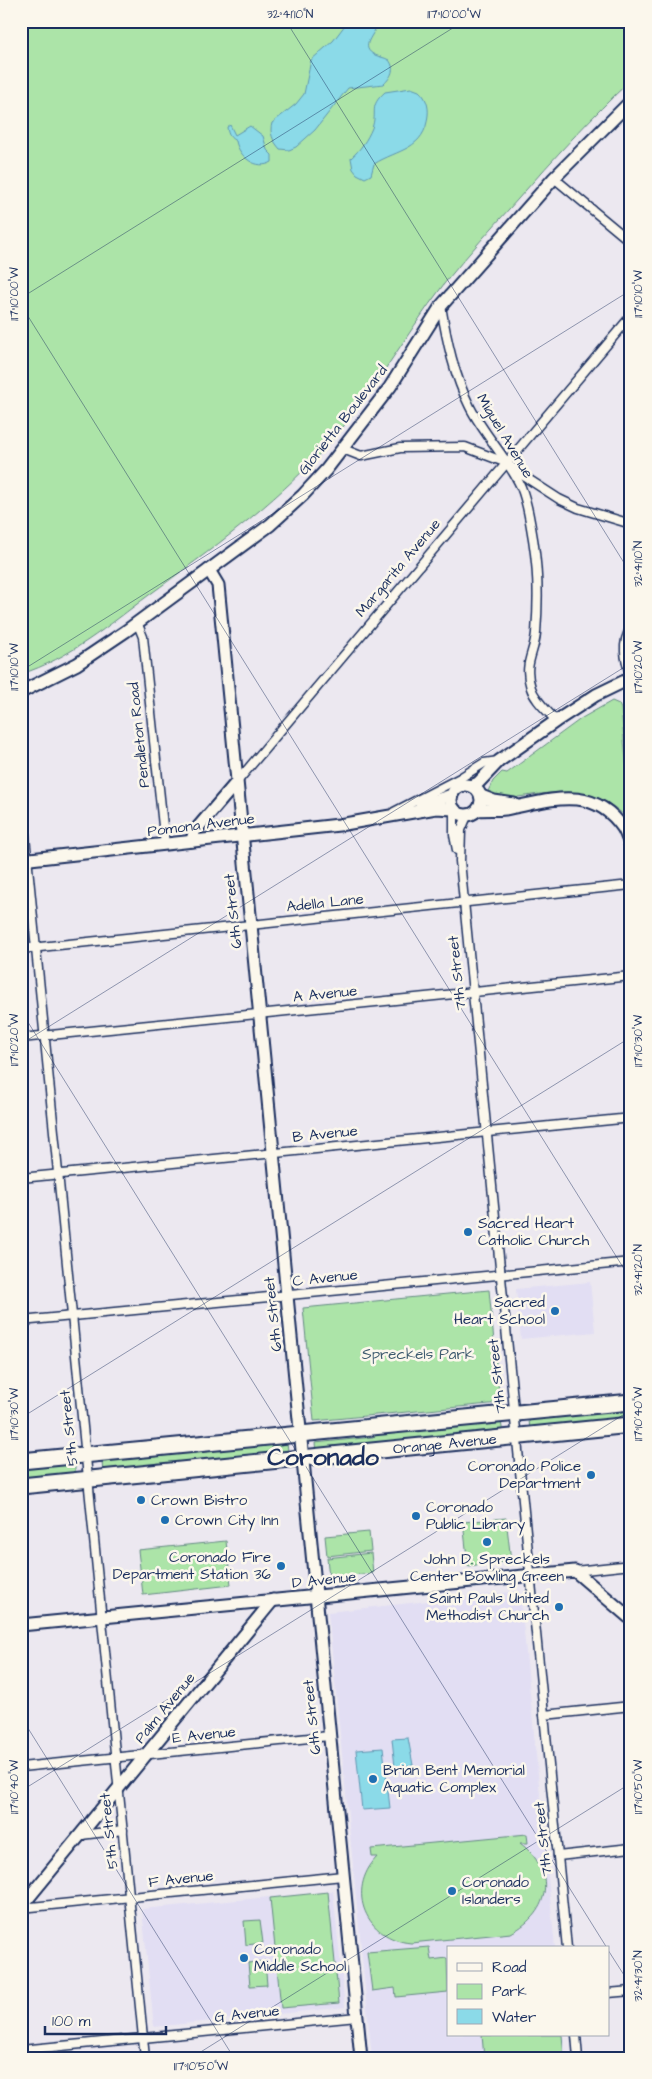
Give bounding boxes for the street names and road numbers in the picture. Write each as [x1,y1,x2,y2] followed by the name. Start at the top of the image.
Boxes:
[293,360,393,479] street label: Glorietta Boulevard
[471,390,539,483] street label: Miguel Avenue
[351,514,446,622] street label: Margarita Avenue
[123,681,155,789] street label: Pendleton Road
[146,808,256,842] street label: Pomona Avenue
[219,873,247,949] street label: 6th Street
[285,889,365,917] street label: Adella Lane
[443,935,471,1011] street label: 7th Street
[292,980,358,1008] street label: A Avenue
[291,1120,359,1148] street label: B Avenue
[291,1264,359,1292] street label: C Avenue
[259,1276,287,1352] street label: 6th Street
[483,1338,511,1414] street label: 7th Street
[55,1389,83,1467] street label: 5th Street
[392,1428,498,1459] street label: Orange Avenue
[291,1566,357,1594] street label: D Avenue
[130,1668,200,1748] street label: Palm Avenue
[298,1679,326,1755] street label: 6th Street
[171,1721,237,1749] street label: E Avenue
[95,1792,123,1870] street label: 5th Street
[529,1801,557,1877] street label: 7th Street
[148,1865,214,1893] street label: F Avenue
[214,2000,280,2028] street label: G Avenue

